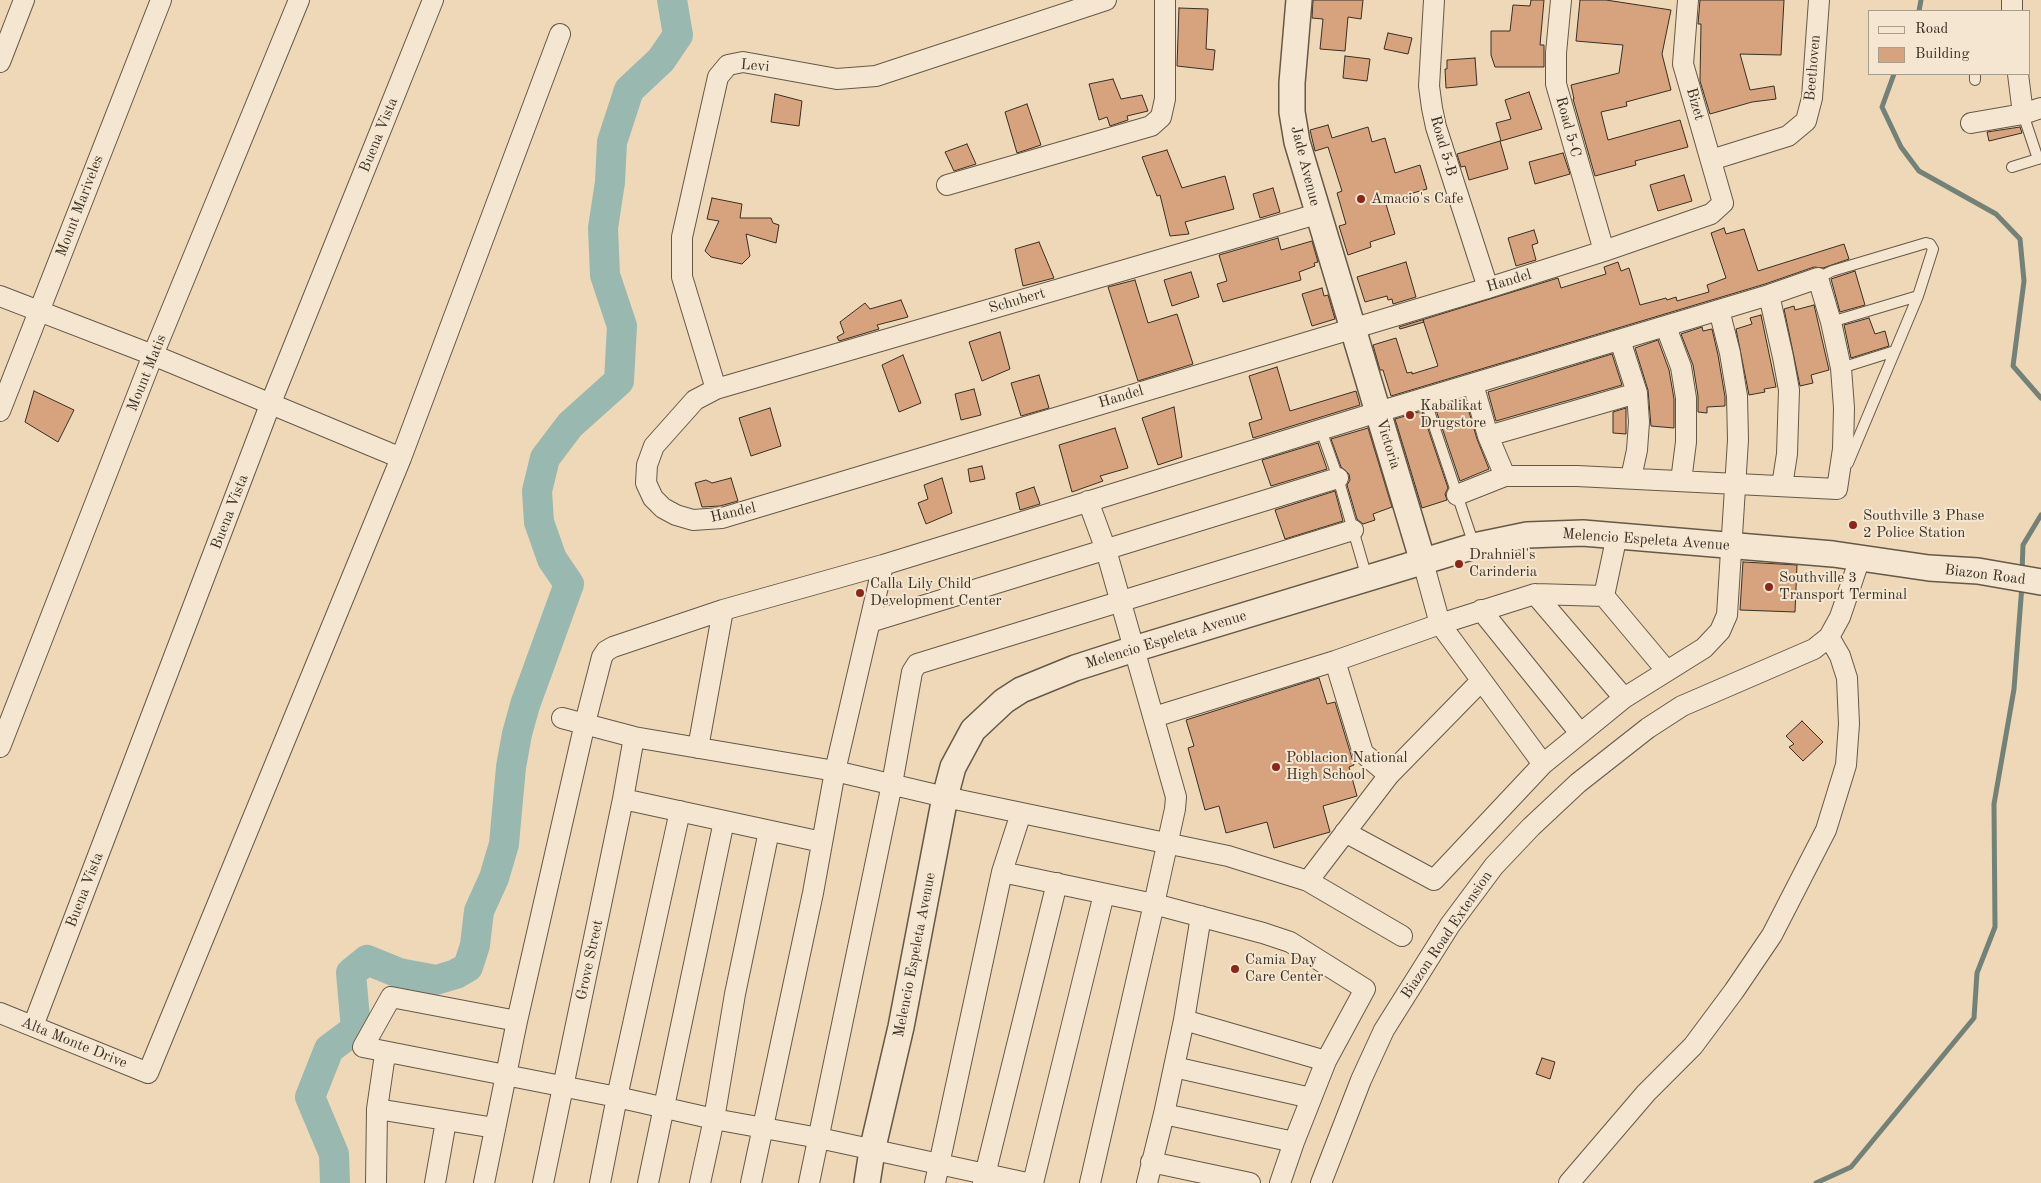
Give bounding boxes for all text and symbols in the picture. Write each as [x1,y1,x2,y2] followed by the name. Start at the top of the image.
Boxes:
[1868,10,2031,75] legend
[1915,22,1948,37] text: Road
[1801,34,1825,102] street label: Beethoven
[1915,47,1970,62] text: Building
[740,56,770,76] street label: Levi
[1682,86,1708,122] street label: Bizet
[356,95,402,175] street label: Buena Vista
[1551,95,1585,159] street label: Road 5-C
[1426,114,1460,178] street label: Road 5-B
[1286,124,1324,208] street label: Jade Avenue
[52,153,108,259] street label: Mount Mariveles
[1371,190,1463,208] place label: Amacio's Cafe
[1355,193,1367,205] marker: Amacio's Cafe
[1484,266,1534,296] street label: Handel
[987,284,1047,318] street label: Schubert
[123,332,171,414] street label: Mount Matis
[1096,382,1146,412] street label: Handel
[1420,397,1486,432] place label: Kabalikat Drugstore
[1404,409,1416,421] marker: Kabalikat Drugstore
[1372,417,1404,471] street label: Victoria
[207,472,253,552] street label: Buena Vista
[709,499,757,527] street label: Handel
[1863,507,1984,542] place label: Southville 3 Phase 2 Police Station
[1847,519,1859,531] marker: Southville 3 Phase 2 Police Station
[1562,525,1730,555] street label: Melencio Espeleta Avenue
[1469,546,1537,581] place label: Drahniel's Carinderia
[1453,558,1465,570] marker: Drahniel's Carinderia
[1943,561,2027,589] street label: Biazon Road
[1779,569,1907,604] place label: Southville 3 Transport Terminal
[870,575,1002,610] place label: Calla Lily Child Development Center
[1763,581,1775,593] marker: Southville 3 Transport Terminal
[854,587,866,599] marker: Calla Lily Child Development Center
[1083,607,1249,673] street label: Melencio Espeleta Avenue
[1286,749,1408,784] place label: Poblacion National High School
[1270,761,1282,773] marker: Poblacion National High School
[62,850,108,930] street label: Buena Vista
[1398,868,1496,1002] street label: Biazon Road Extension
[890,871,940,1039] street label: Melencio Espeleta Avenue
[573,918,607,1002] street label: Grove Street
[1245,951,1323,986] place label: Camia Day Care Center
[1229,963,1241,975] marker: Camia Day Care Center
[18,1014,130,1072] street label: Alta Monte Drive

